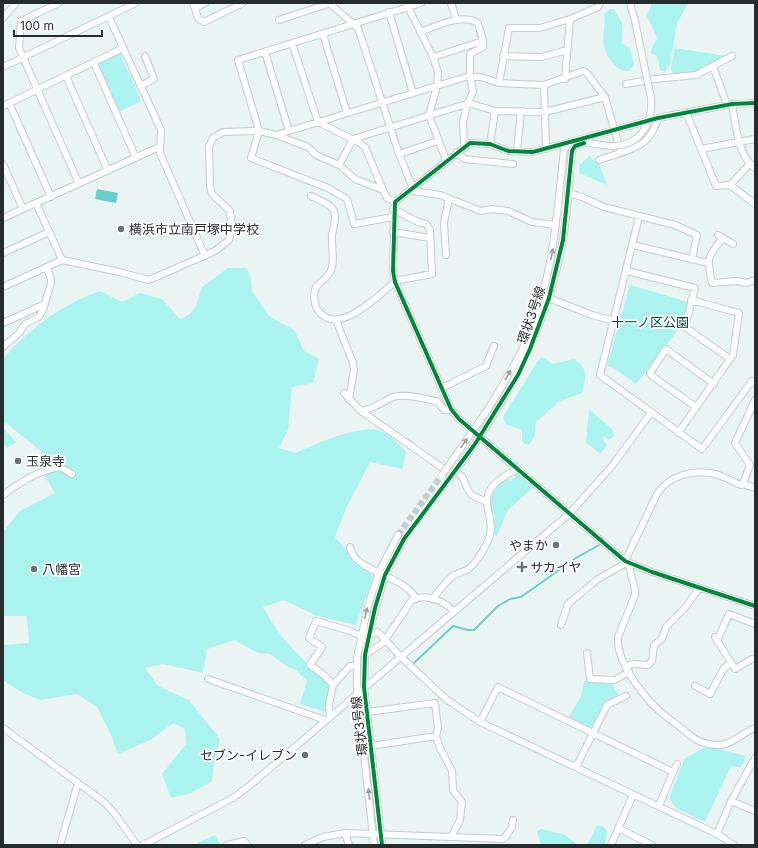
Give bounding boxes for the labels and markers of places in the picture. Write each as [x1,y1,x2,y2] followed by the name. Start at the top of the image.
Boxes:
[129,221,259,237] place label: 横浜市立南戸塚中学校
[116,224,126,234] marker: 横浜市立南戸塚中学校
[26,453,65,469] place label: 玉泉寺
[13,456,23,466] marker: 玉泉寺
[509,537,548,553] place label: やまか
[551,540,561,550] marker: やまか
[530,559,582,575] place label: サカイヤ
[42,561,81,577] place label: 八幡宮
[517,562,527,572] marker: サカイヤ
[29,564,39,574] marker: 八幡宮
[200,747,297,763] place label: セブン-イレブン
[300,750,310,760] marker: セブン-イレブン

